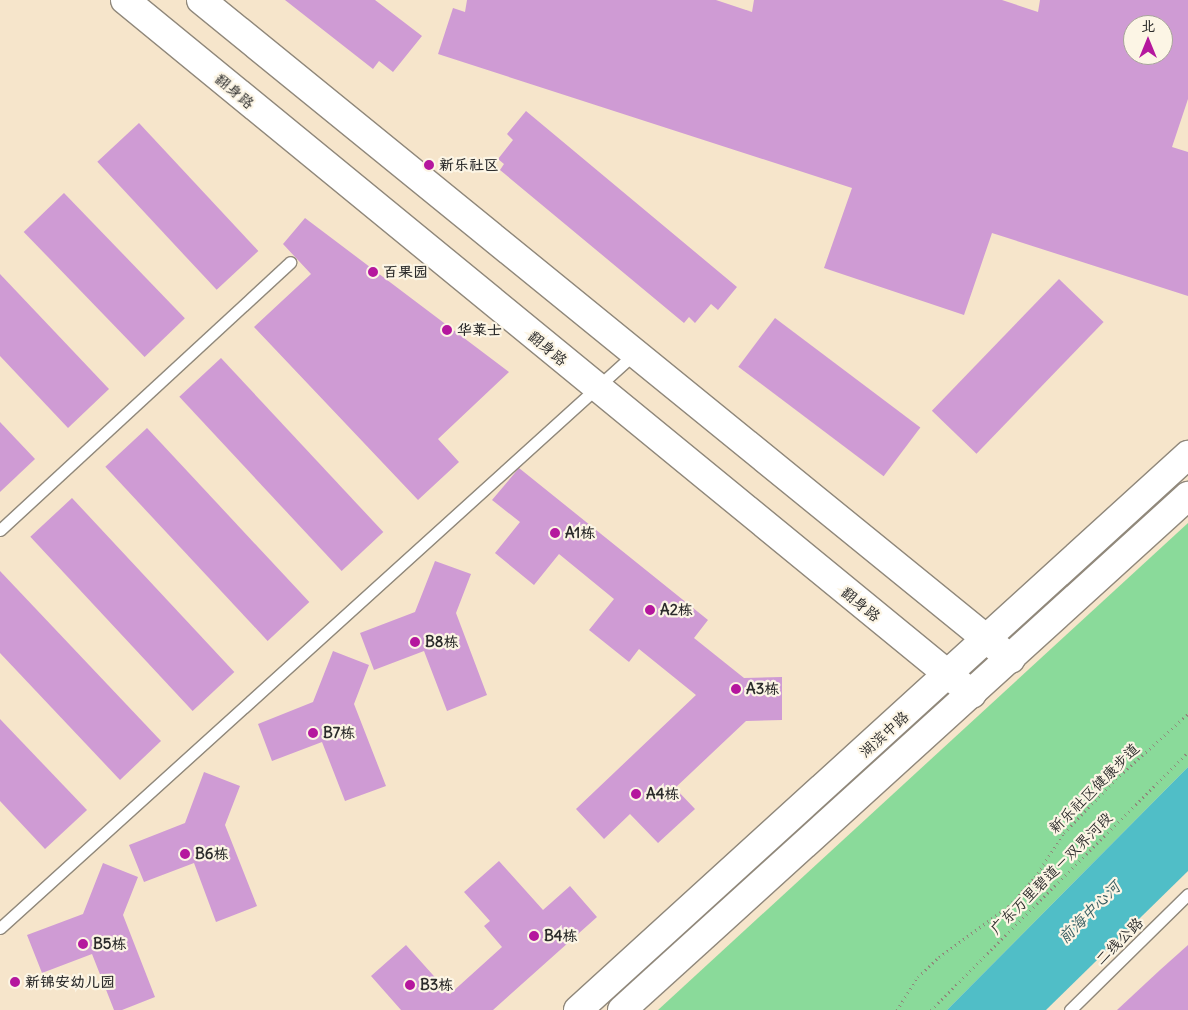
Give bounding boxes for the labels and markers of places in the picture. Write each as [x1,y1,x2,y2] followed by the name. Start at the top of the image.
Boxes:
[439,156,499,174] place label: 新乐社区
[423,159,435,171] marker: 新乐社区
[383,263,428,281] place label: 百果园
[367,266,379,278] marker: 百果园
[457,321,502,339] place label: 华莱士
[441,324,453,336] marker: 华莱士
[565,524,595,542] place label: A1栋
[549,527,561,539] marker: A1栋
[660,601,693,619] place label: A2栋
[644,604,656,616] marker: A2栋
[425,633,458,651] place label: B8栋
[409,636,421,648] marker: B8栋
[746,680,779,698] place label: A3栋
[730,683,742,695] marker: A3栋
[323,724,355,742] place label: B7栋
[307,727,319,739] marker: B7栋
[646,785,679,803] place label: A4栋
[630,788,642,800] marker: A4栋
[195,845,228,863] place label: B6栋
[179,848,191,860] marker: B6栋
[544,927,577,945] place label: B4栋
[528,930,540,942] marker: B4栋
[93,935,126,953] place label: B5栋
[77,938,89,950] marker: B5栋
[25,973,115,991] place label: 新锦安幼儿园
[9,976,21,988] marker: 新锦安幼儿园
[420,976,453,994] place label: B3栋
[404,979,416,991] marker: B3栋

